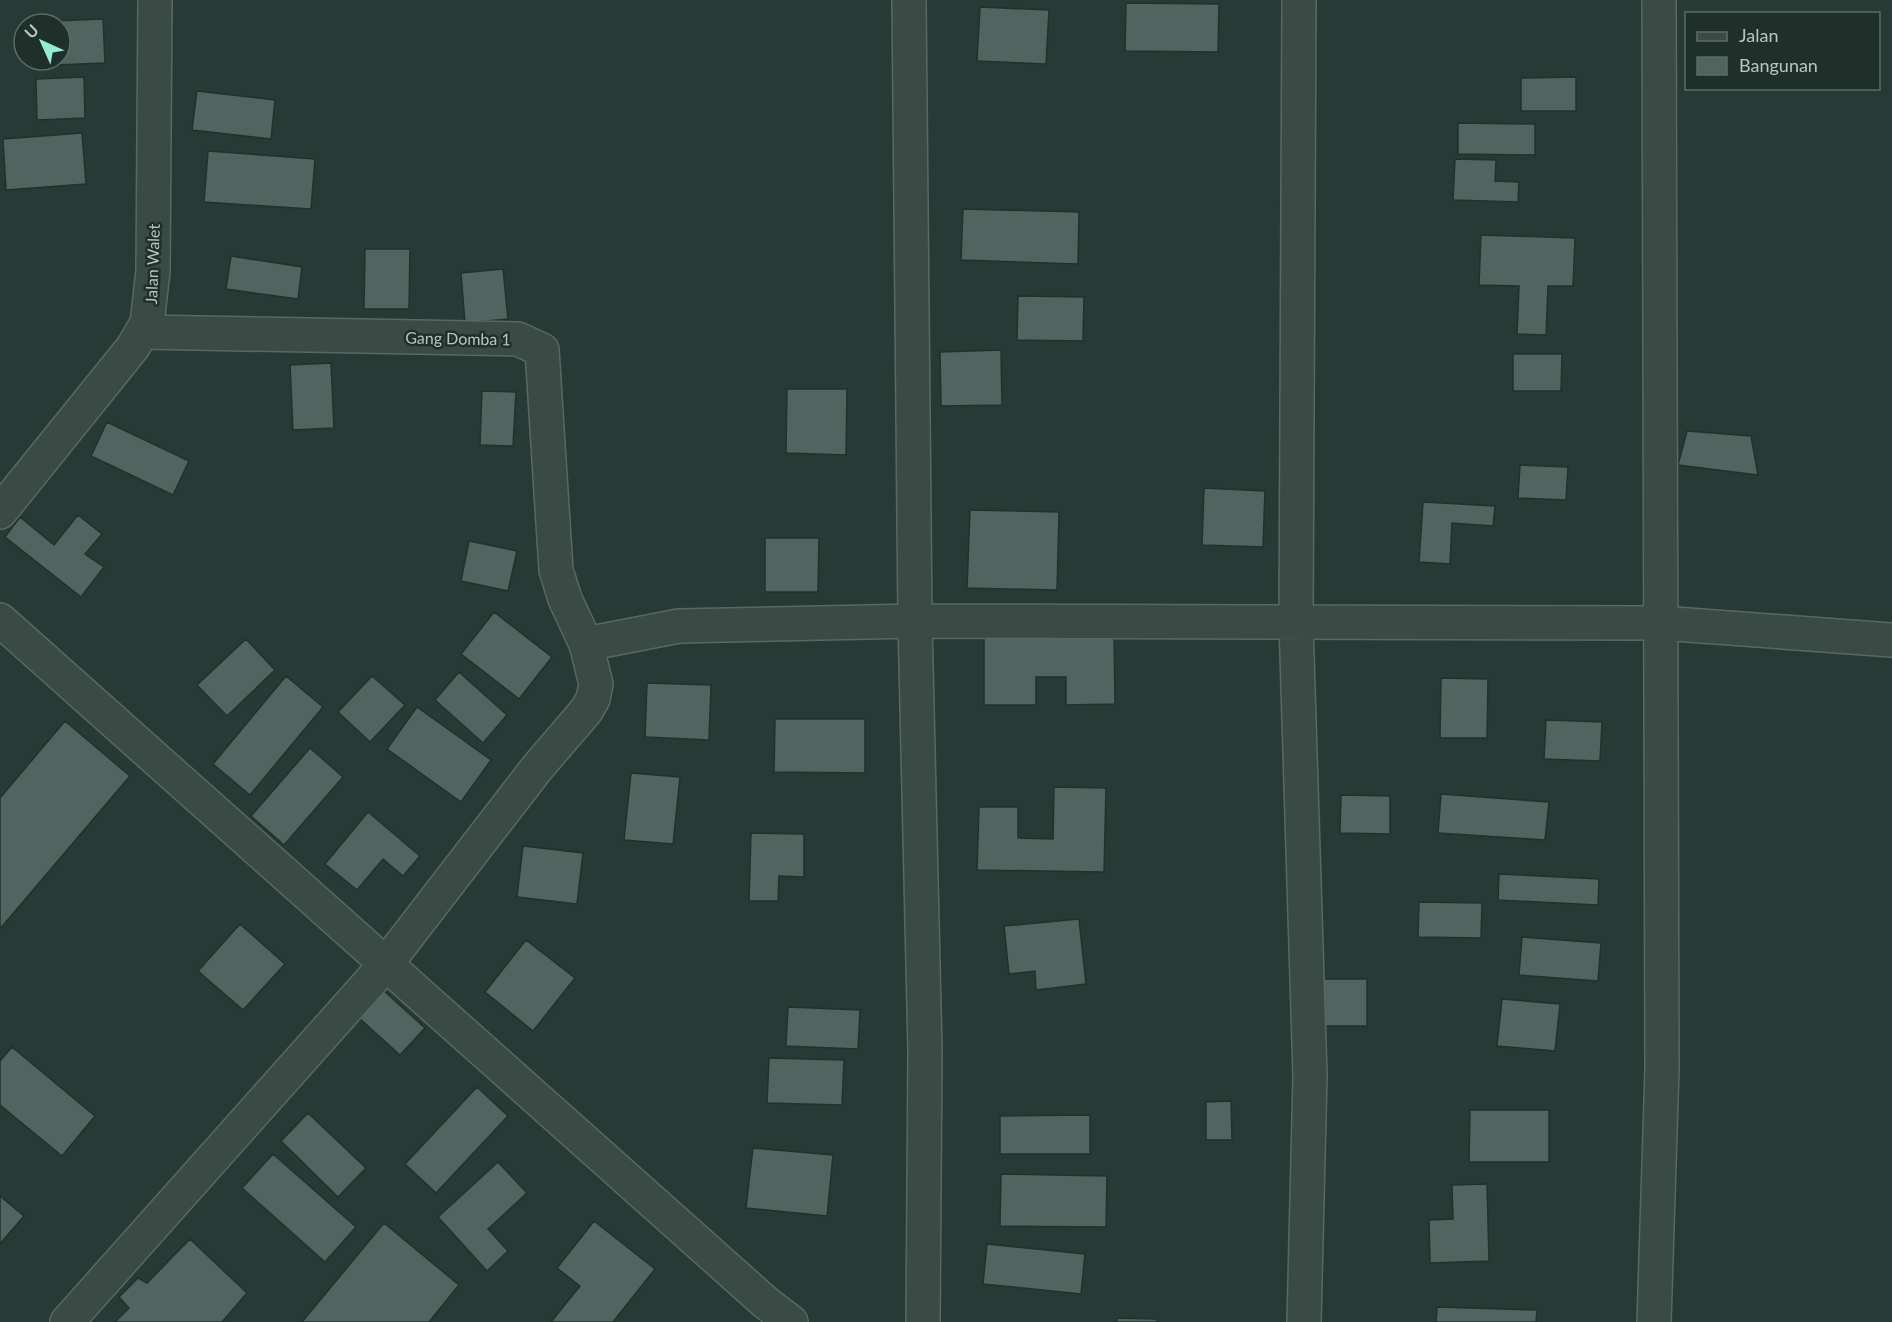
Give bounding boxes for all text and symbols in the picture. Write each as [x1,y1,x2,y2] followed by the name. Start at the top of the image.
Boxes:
[12,12,72,72] north arrow
[1685,12,1880,90] legend
[20,20,42,42] text: U
[1739,24,1778,46] text: Jalan
[1739,54,1818,76] text: Bangunan
[141,223,163,305] street label: Jalan Walet
[405,328,511,348] street label: Gang Domba 1

